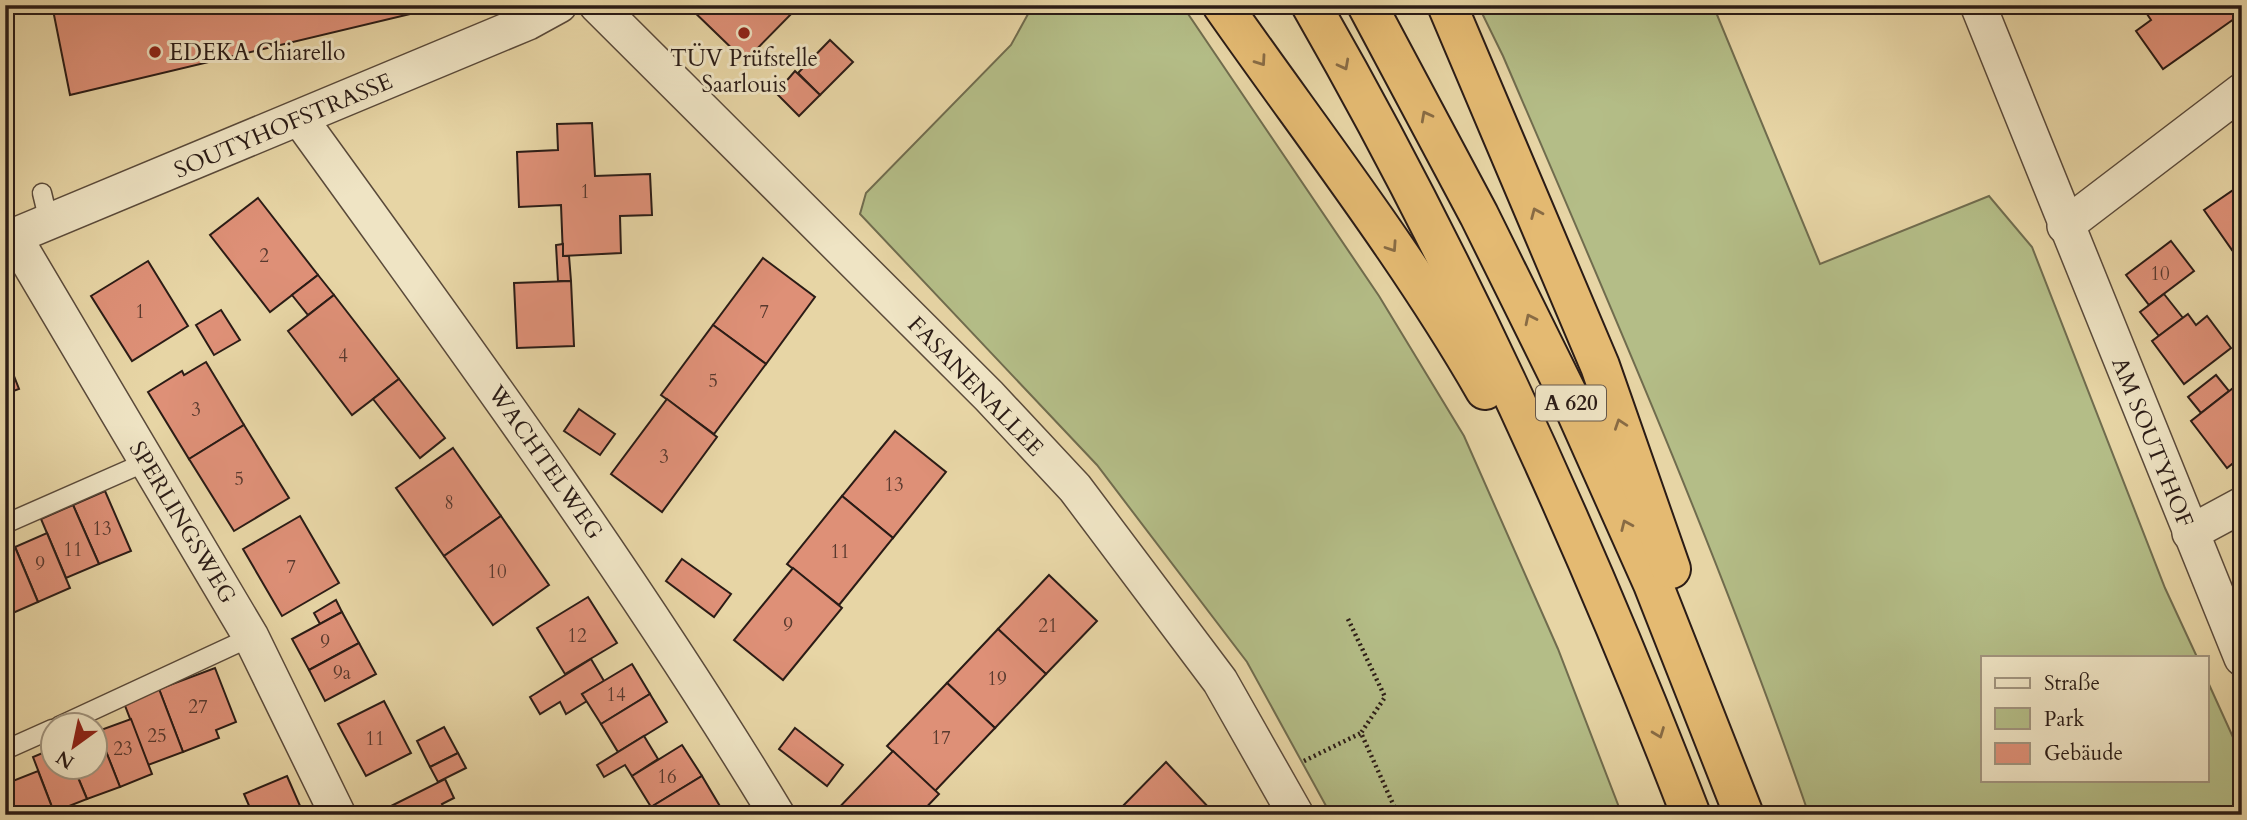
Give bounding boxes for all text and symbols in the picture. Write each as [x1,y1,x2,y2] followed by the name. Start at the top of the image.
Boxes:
[736,25,752,41] marker: TÜV Prüfstelle Saarlouis
[169,37,345,68] place label: EDEKA Chiarello
[670,43,818,100] place label: TÜV Prüfstelle Saarlouis
[147,44,163,60] marker: EDEKA Chiarello
[1253,53,1265,66] one-way arrow
[1336,58,1349,70] one-way arrow
[169,65,397,186] street label: SOUTYHOFSTRASSE
[1421,111,1435,123] one-way arrow
[580,179,590,205] house number: 1
[1530,208,1544,220] one-way arrow
[1384,239,1396,252] one-way arrow
[259,243,269,269] house number: 2
[2150,261,2170,287] house number: 10
[135,299,145,325] house number: 1
[759,299,769,325] house number: 7
[901,310,1050,463] street label: FASANENALLEE
[1524,314,1538,326] one-way arrow
[338,343,348,369] house number: 4
[2104,353,2201,532] street label: AM SOUTYHOF
[708,368,718,394] house number: 5
[480,378,610,545] street label: WACHTELWEG
[1536,386,1606,420] road number: A 620
[191,397,201,423] house number: 3
[1614,419,1628,431] one-way arrow
[122,435,243,609] street label: SPERLINGSWEG
[659,444,669,470] house number: 3
[234,466,244,492] house number: 5
[884,472,904,498] house number: 13
[444,490,454,516] house number: 8
[92,516,112,542] house number: 13
[1621,519,1635,532] one-way arrow
[63,537,83,563] house number: 11
[830,539,850,565] house number: 11
[35,551,45,577] house number: 9
[286,554,296,580] house number: 7
[487,559,507,585] house number: 10
[783,612,793,638] house number: 9
[1038,613,1058,639] house number: 21
[567,623,587,649] house number: 12
[320,629,330,655] house number: 9
[1981,656,2208,782] legend
[333,660,351,686] house number: 9a
[987,666,1007,692] house number: 19
[2044,669,2100,698] text: Straße
[606,682,626,708] house number: 14
[188,694,208,720] house number: 27
[2044,705,2085,734] text: Park
[38,712,108,782] north arrow
[147,723,167,749] house number: 25
[931,725,951,751] house number: 17
[365,726,385,752] house number: 11
[1651,727,1665,739] one-way arrow
[113,736,133,762] house number: 23
[2044,739,2123,768] text: Gebäude
[51,744,79,775] text: N
[657,764,677,790] house number: 16

